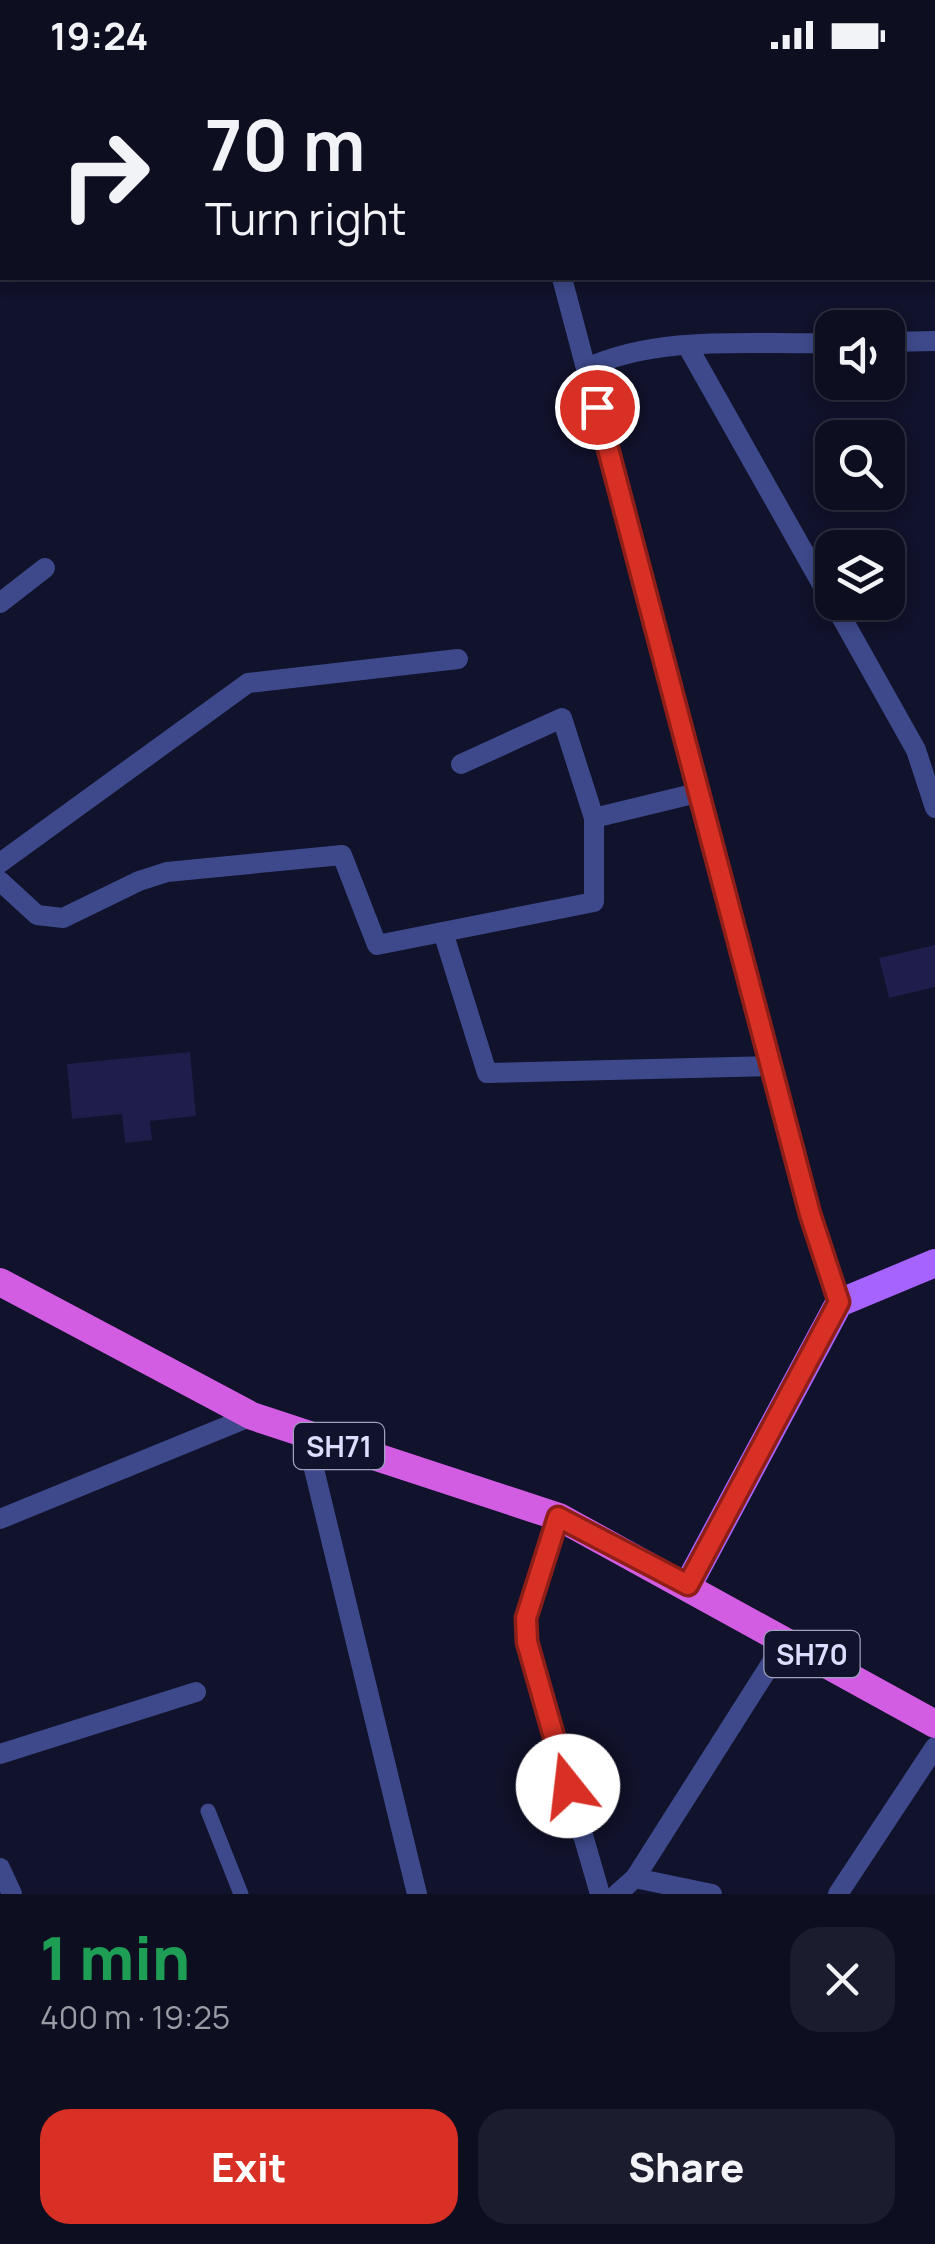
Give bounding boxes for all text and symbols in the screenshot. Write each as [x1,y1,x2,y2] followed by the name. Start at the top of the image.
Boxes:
[50,9,148,61] text: 19:24
[205,96,365,192] text: 70 m
[40,110,170,240] icon: right
[205,187,406,249] text: Turn right
[815,310,905,620] map controls
[815,310,905,400] button: sound
[555,365,640,450] pin
[570,380,625,435] icon: arrive
[815,420,905,510] button: search
[815,530,905,620] button: layers
[294,1423,384,1469] road number: SH71
[764,1631,860,1677] road number: SH70
[516,1734,620,1838] position arrow
[40,1916,190,1998] text: 1 min
[790,1927,895,2032] button: close
[40,1995,230,2039] text: 400 m · 19:25
[40,2109,458,2224] button: Exit
[478,2109,895,2224] button: Share

